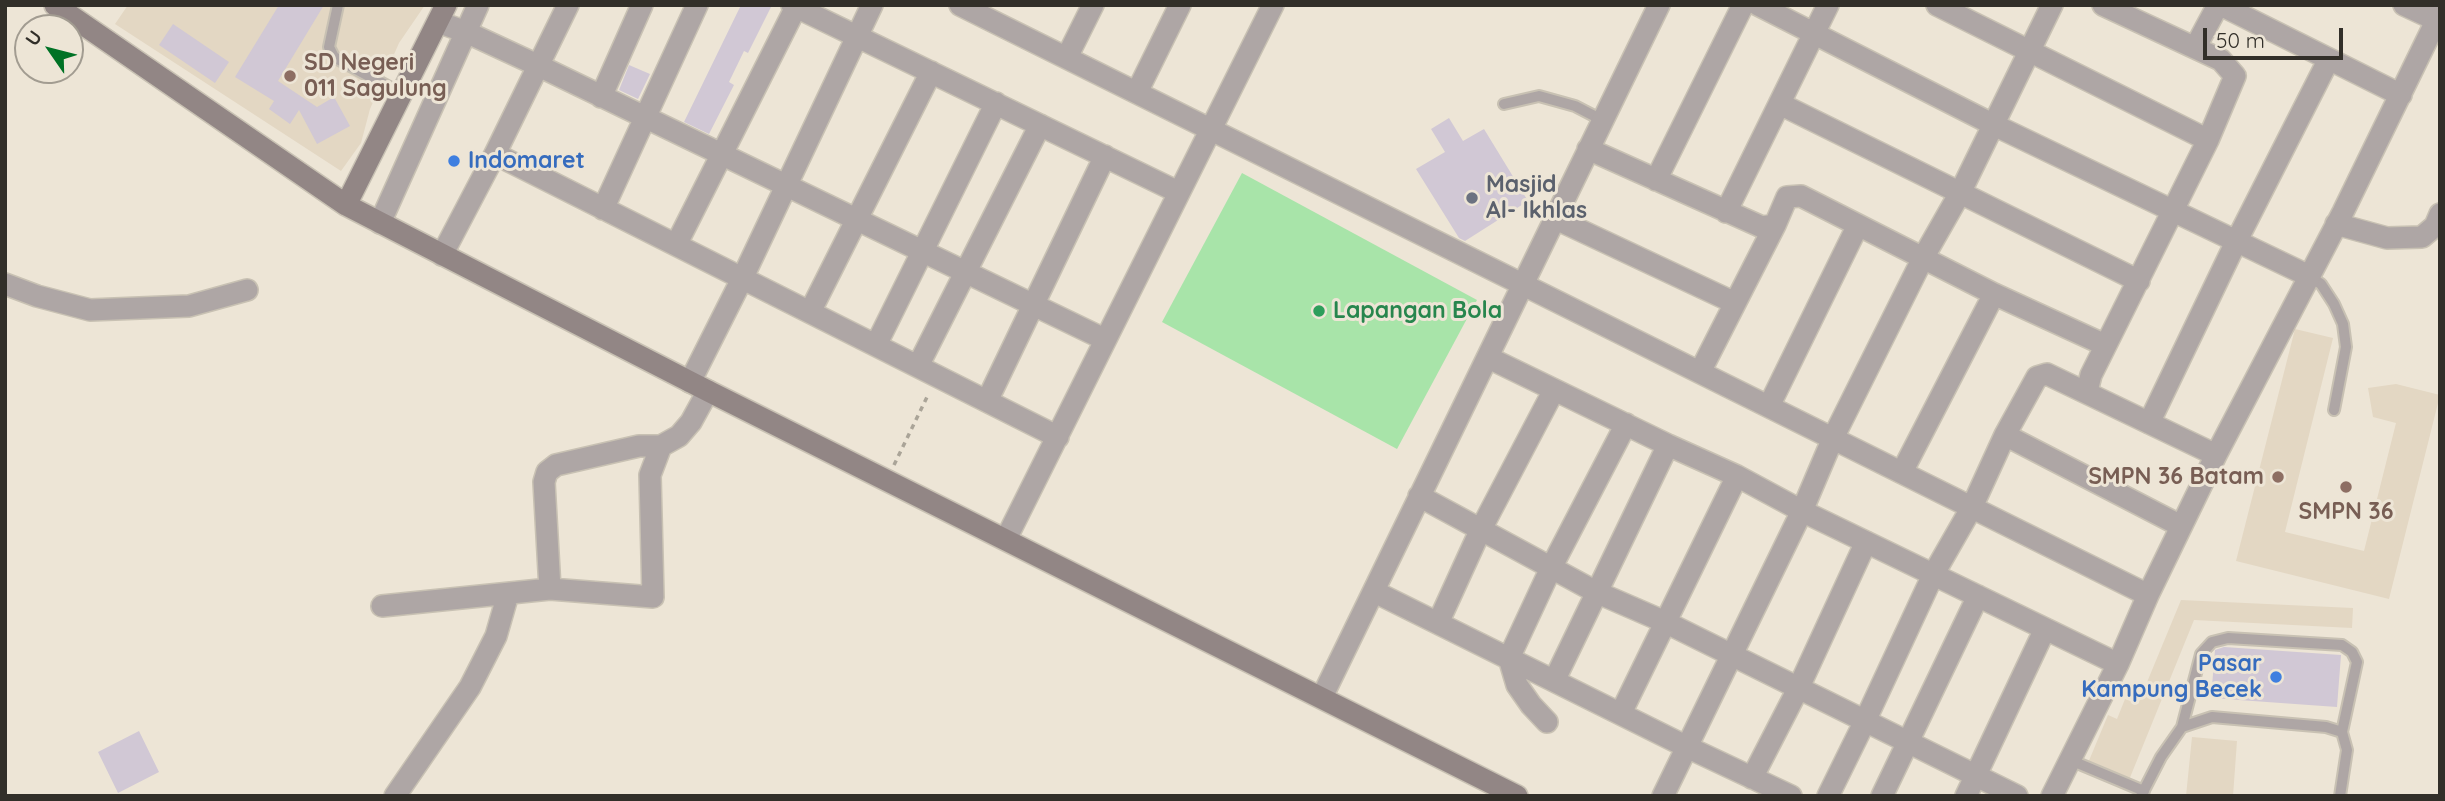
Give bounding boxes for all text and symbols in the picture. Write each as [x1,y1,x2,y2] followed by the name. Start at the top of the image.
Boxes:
[14,14,84,84] north arrow
[2207,14,2347,58] scale bar
[20,26,47,50] text: U
[2216,27,2265,53] text: 50 m
[304,49,447,103] place label: SD Negeri 011 Sagulung
[282,68,298,84] marker: SD Negeri 011 Sagulung
[468,147,585,175] place label: Indomaret
[446,153,462,169] marker: Indomaret
[1486,171,1587,225] place label: Masjid Al- Ikhlas
[1464,190,1480,206] marker: Masjid Al- Ikhlas
[1333,297,1502,325] place label: Lapangan Bola
[1311,303,1327,319] marker: Lapangan Bola
[2088,463,2264,491] place label: SMPN 36 Batam
[2270,469,2286,485] marker: SMPN 36 Batam
[2338,479,2354,495] marker: SMPN 36
[2299,498,2393,526] place label: SMPN 36
[2081,650,2262,704] place label: Pasar Kampung Becek
[2268,669,2284,685] marker: Pasar Kampung Becek

